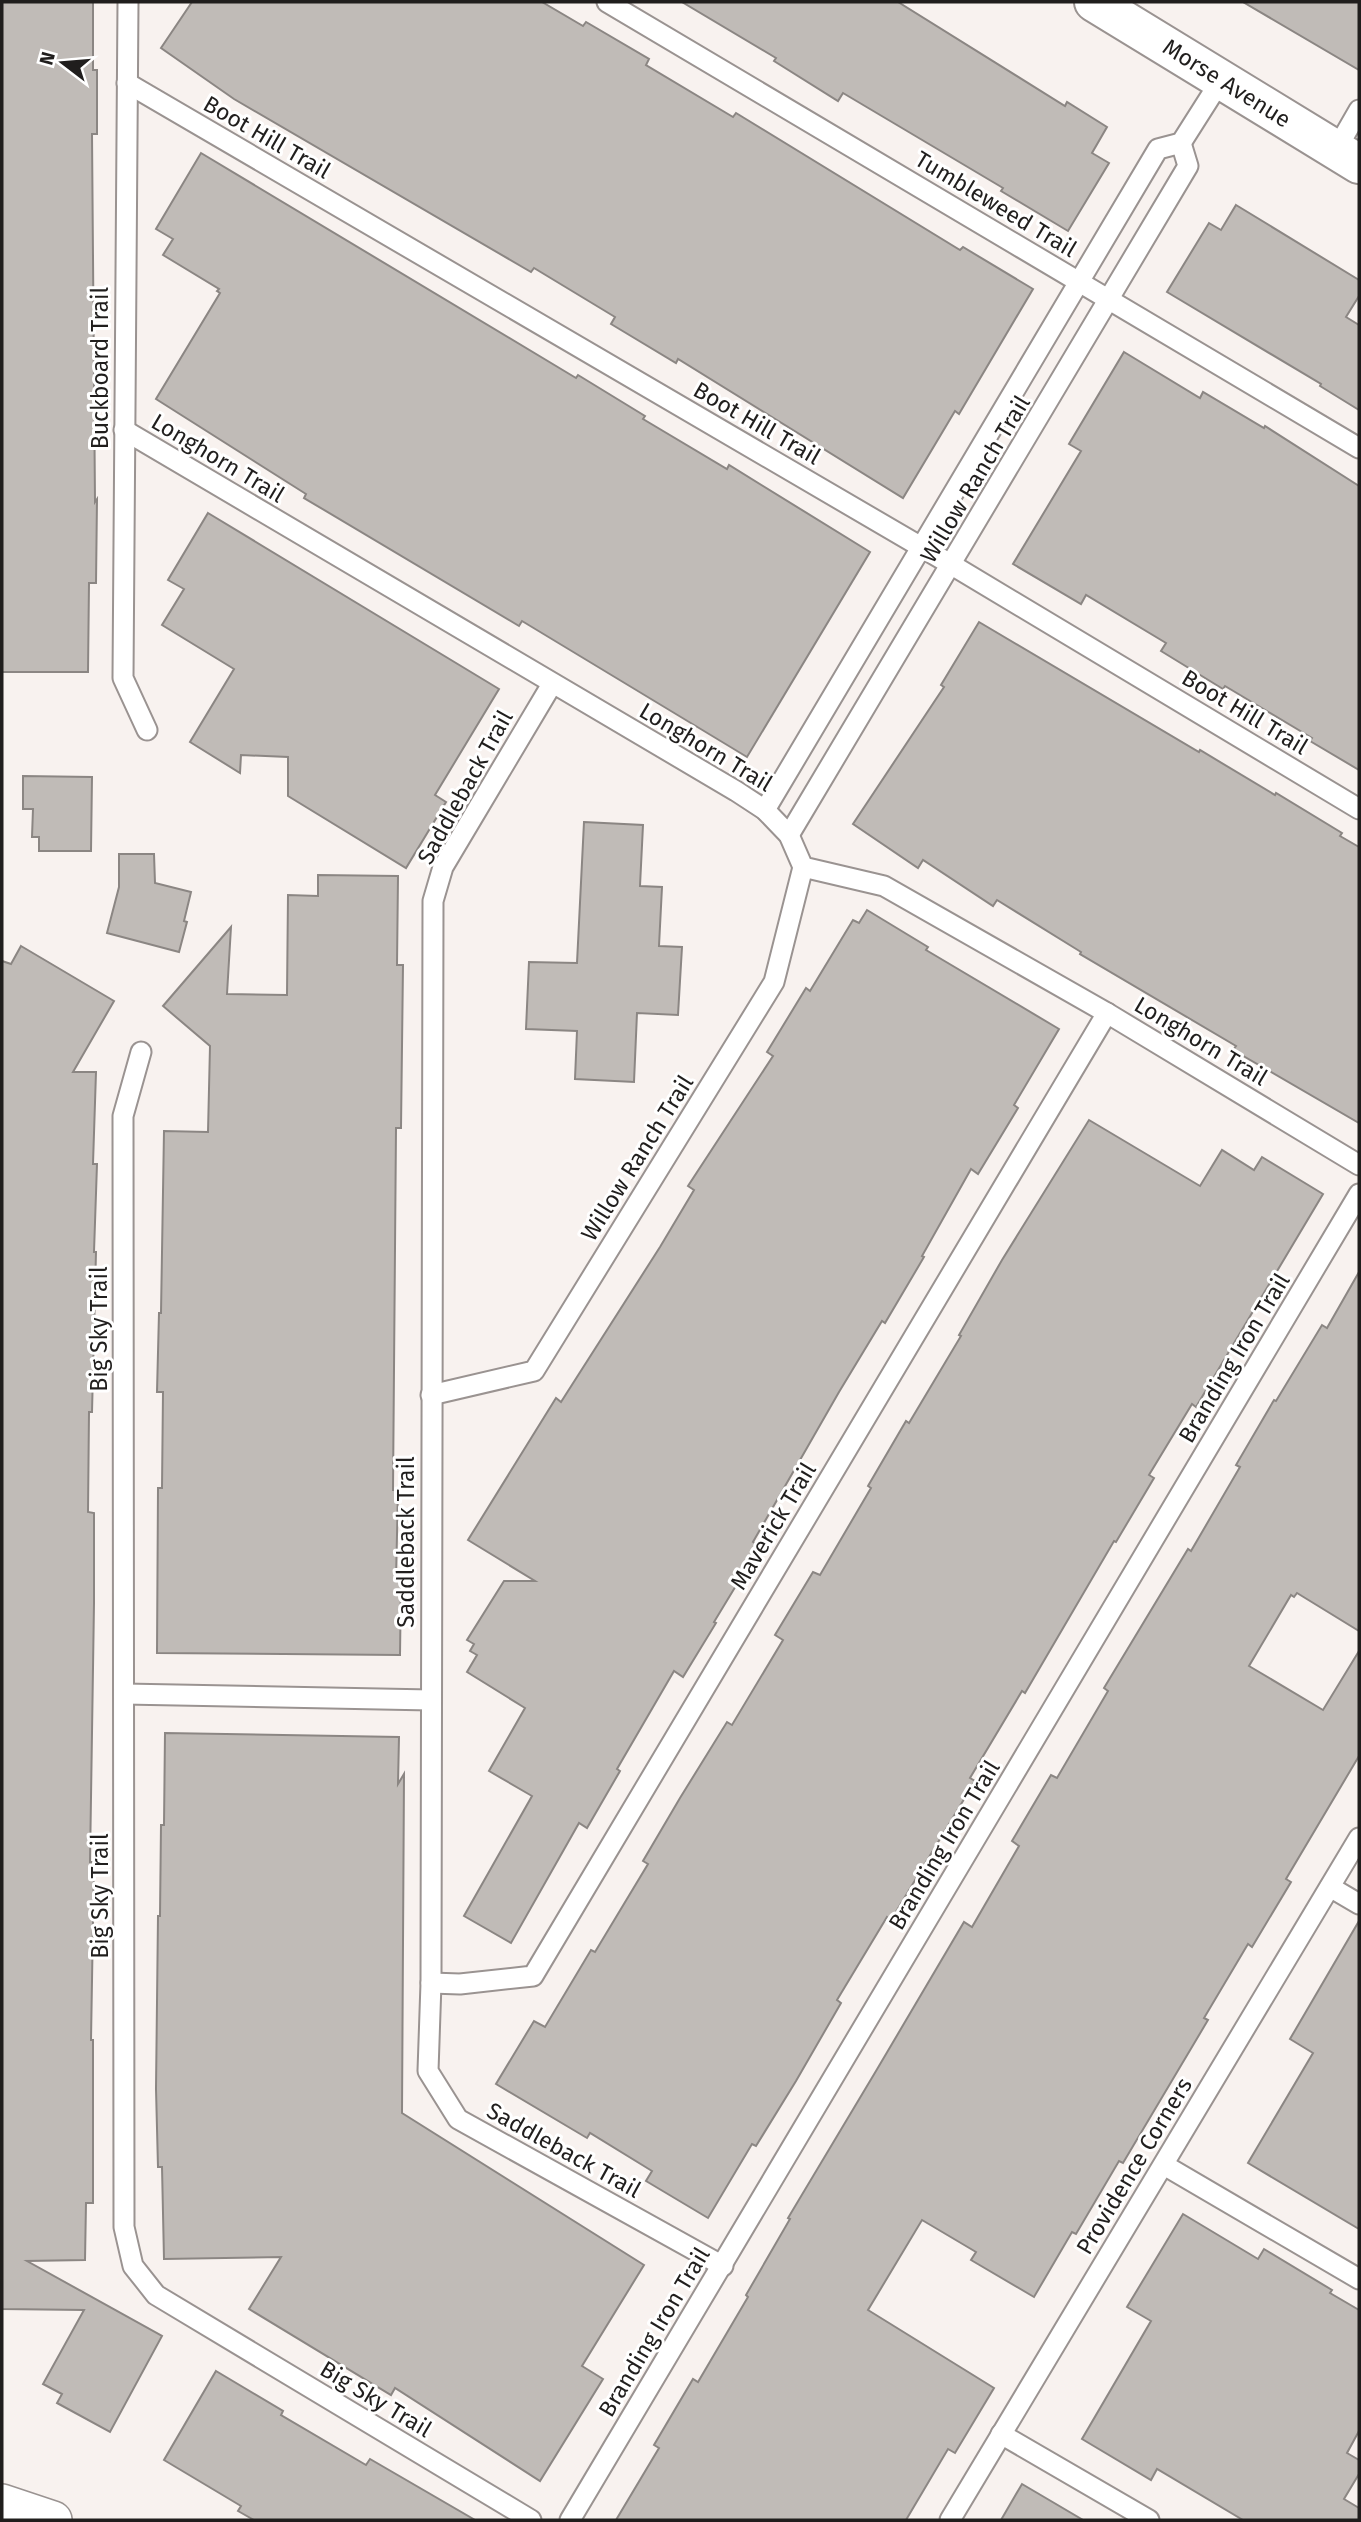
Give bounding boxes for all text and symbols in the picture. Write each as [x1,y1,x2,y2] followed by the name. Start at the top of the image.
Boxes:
[28,28,98,98] north arrow
[1158,33,1296,133] street label: Morse Avenue
[34,49,60,68] text: N
[199,89,336,185] street label: Boot Hill Trail
[910,145,1082,263] street label: Tumbleweed Trail
[86,286,114,449] street label: Buckboard Trail
[689,375,826,471] street label: Boot Hill Trail
[914,390,1036,568] street label: Willow Ranch Trail
[146,407,290,509] street label: Longhorn Trail
[1177,663,1313,761] street label: Boot Hill Trail
[634,696,778,798] street label: Longhorn Trail
[411,705,519,869] street label: Saddleback Trail
[1129,990,1273,1092] street label: Longhorn Trail
[575,1070,699,1246] street label: Willow Ranch Trail
[85,1266,113,1392] street label: Big Sky Trail
[1172,1268,1296,1448] street label: Branding Iron Trail
[392,1456,420,1628] street label: Saddleback Trail
[724,1457,822,1595] street label: Maverick Trail
[882,1755,1006,1935] street label: Branding Iron Trail
[86,1833,114,1959] street label: Big Sky Trail
[1070,2073,1198,2259] street label: Providence Corners
[482,2096,646,2204] street label: Saddleback Trail
[592,2242,716,2422] street label: Branding Iron Trail
[315,2355,437,2443] street label: Big Sky Trail

